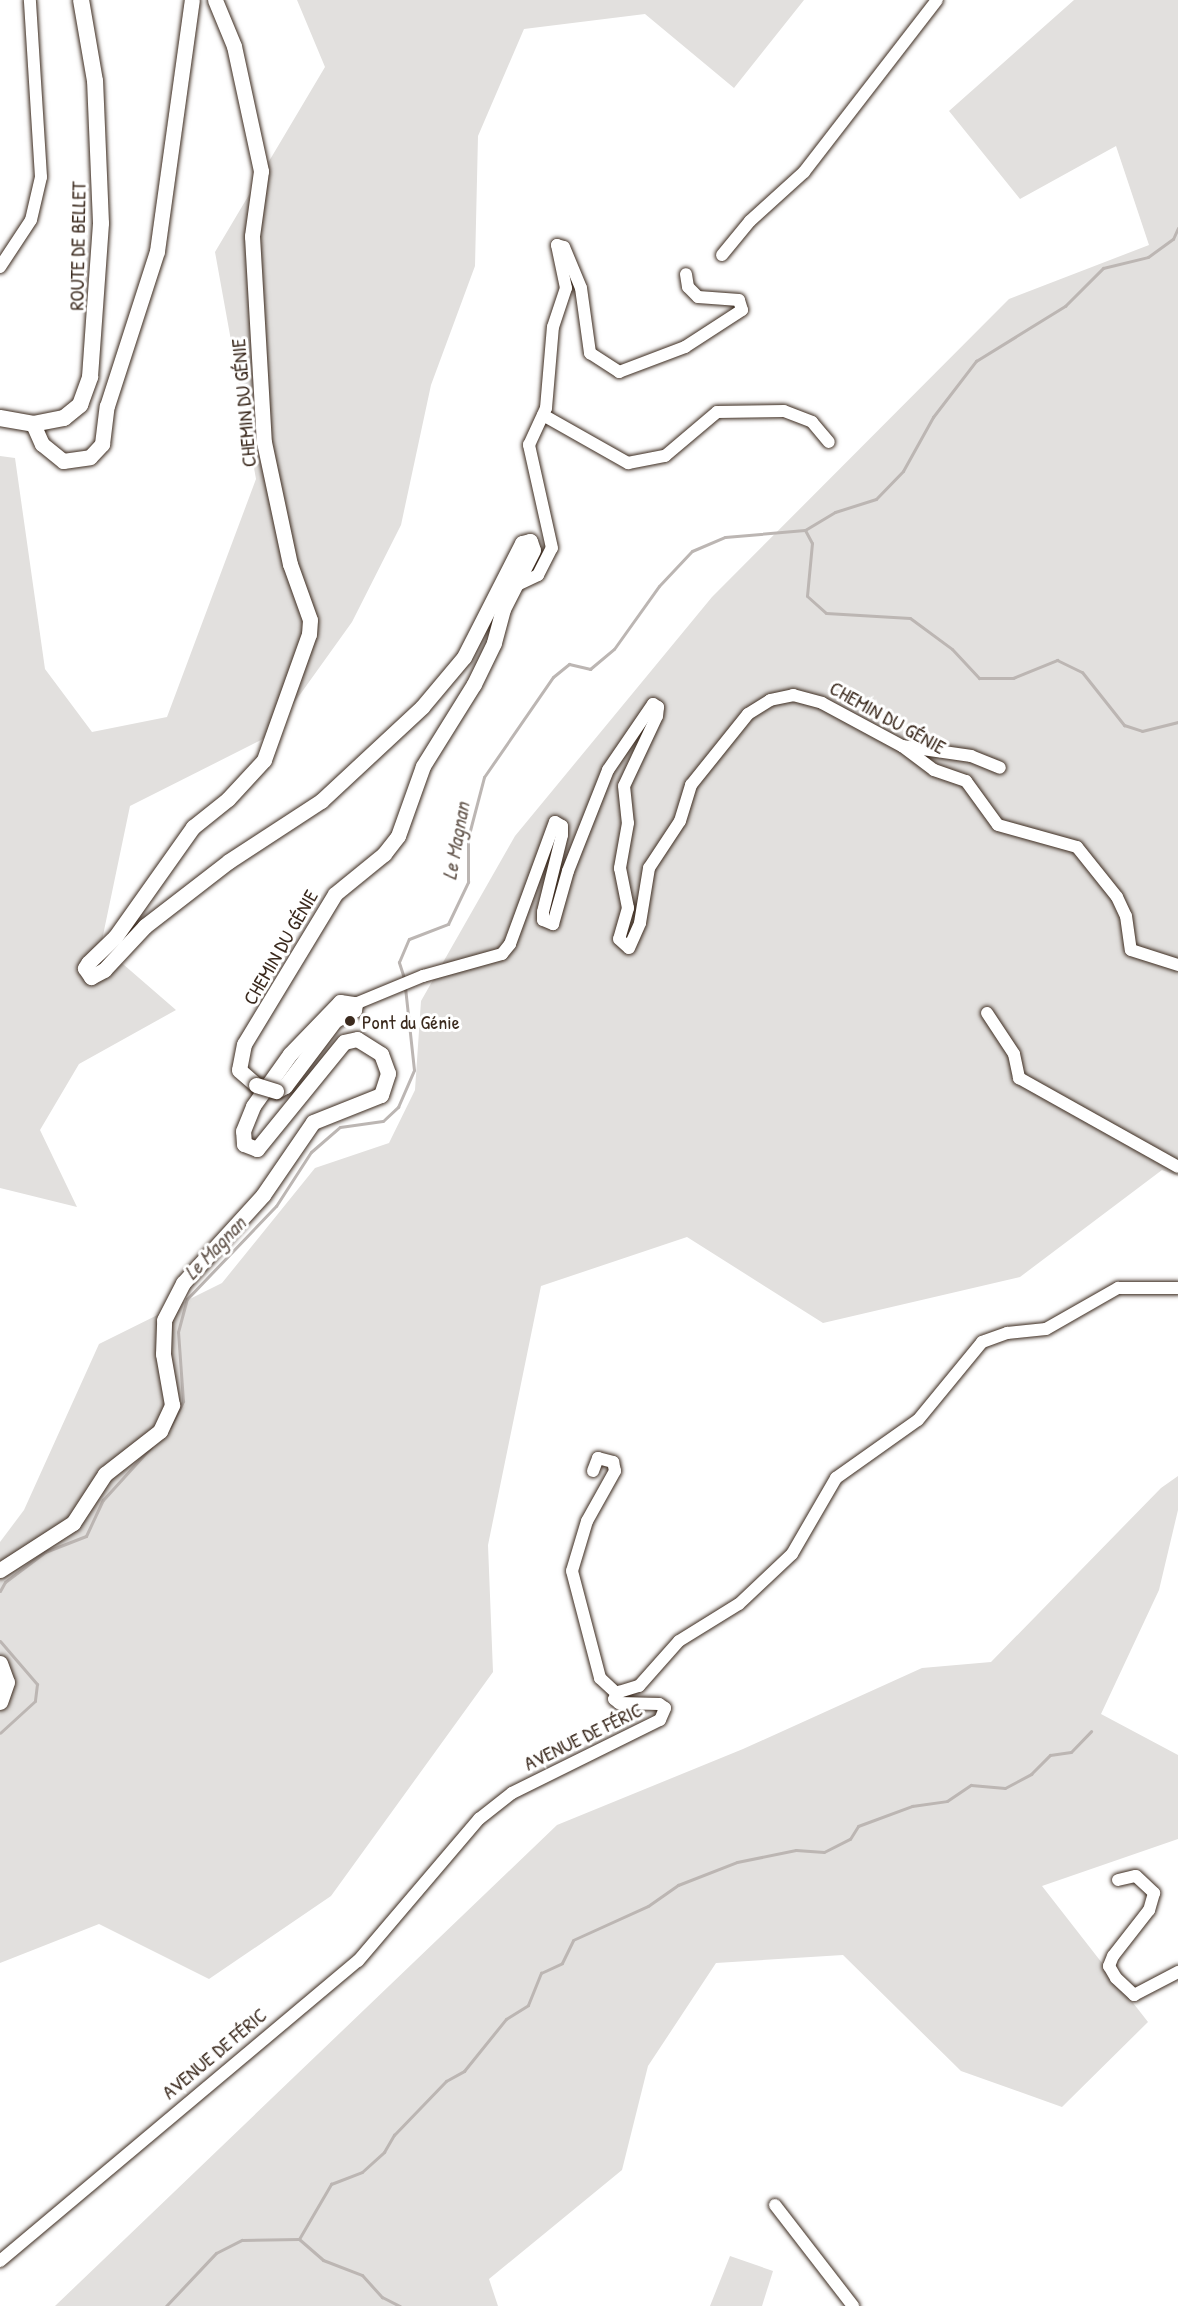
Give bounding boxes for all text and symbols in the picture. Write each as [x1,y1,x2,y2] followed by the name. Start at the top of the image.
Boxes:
[64,181,90,311] street label: ROUTE DE BELLET
[225,338,261,468] street label: CHEMIN DU GÉNIE
[826,675,950,759] street label: CHEMIN DU GÉNIE
[437,800,475,882] water label: Le Magnan
[237,885,323,1009] street label: CHEMIN DU GÉNIE
[362,1009,460,1033] place label: Pont du Génie
[343,1014,357,1028] marker: Pont du Génie
[179,1211,251,1285] water label: Le Magnan
[520,1697,646,1775] street label: AVENUE DE FÉRIC
[157,2002,271,2104] street label: AVENUE DE FÉRIC

